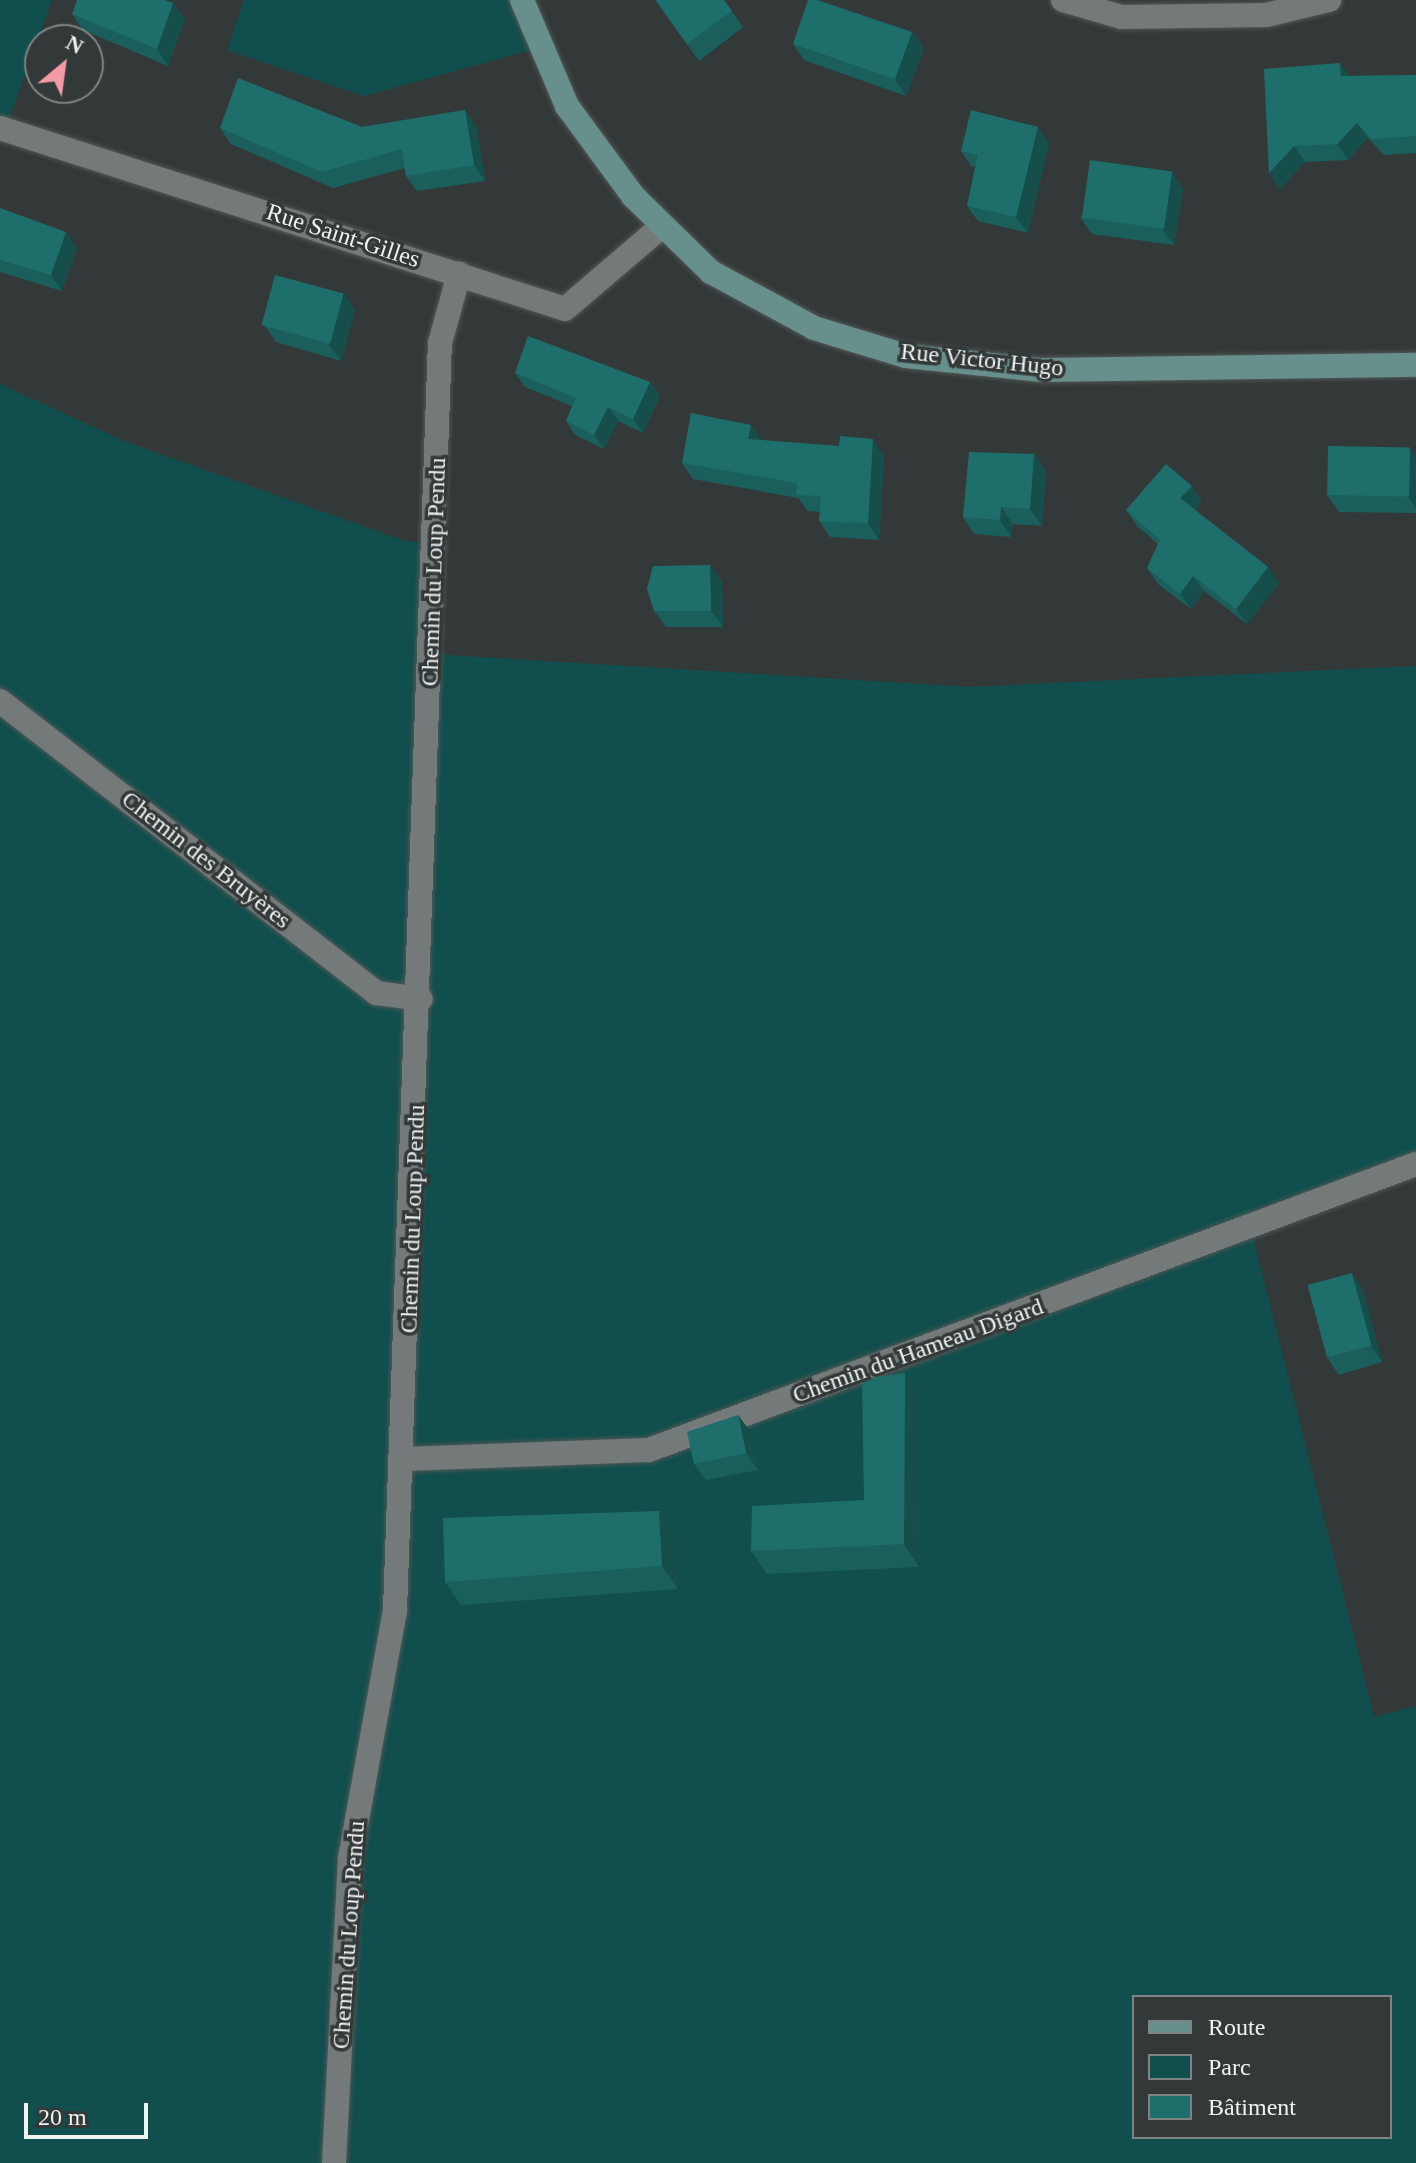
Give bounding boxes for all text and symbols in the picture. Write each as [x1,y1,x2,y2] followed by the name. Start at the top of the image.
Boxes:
[24,24,104,104] north arrow
[62,30,88,59] text: N
[263,198,423,274] street label: Rue Saint-Gilles
[899,337,1065,383] street label: Rue Victor Hugo
[416,457,452,687] street label: Chemin du Loup Pendu
[116,785,296,935] street label: Chemin des Bruyères
[395,1104,431,1334] street label: Chemin du Loup Pendu
[789,1292,1047,1410] street label: Chemin du Hameau Digard
[327,1820,371,2050] street label: Chemin du Loup Pendu
[1132,1995,1392,2139] legend
[1208,2014,1265,2040] text: Route
[1208,2054,1251,2080] text: Parc
[28,2087,152,2137] scale bar
[1208,2094,1296,2120] text: Bâtiment
[38,2104,87,2130] text: 20 m

